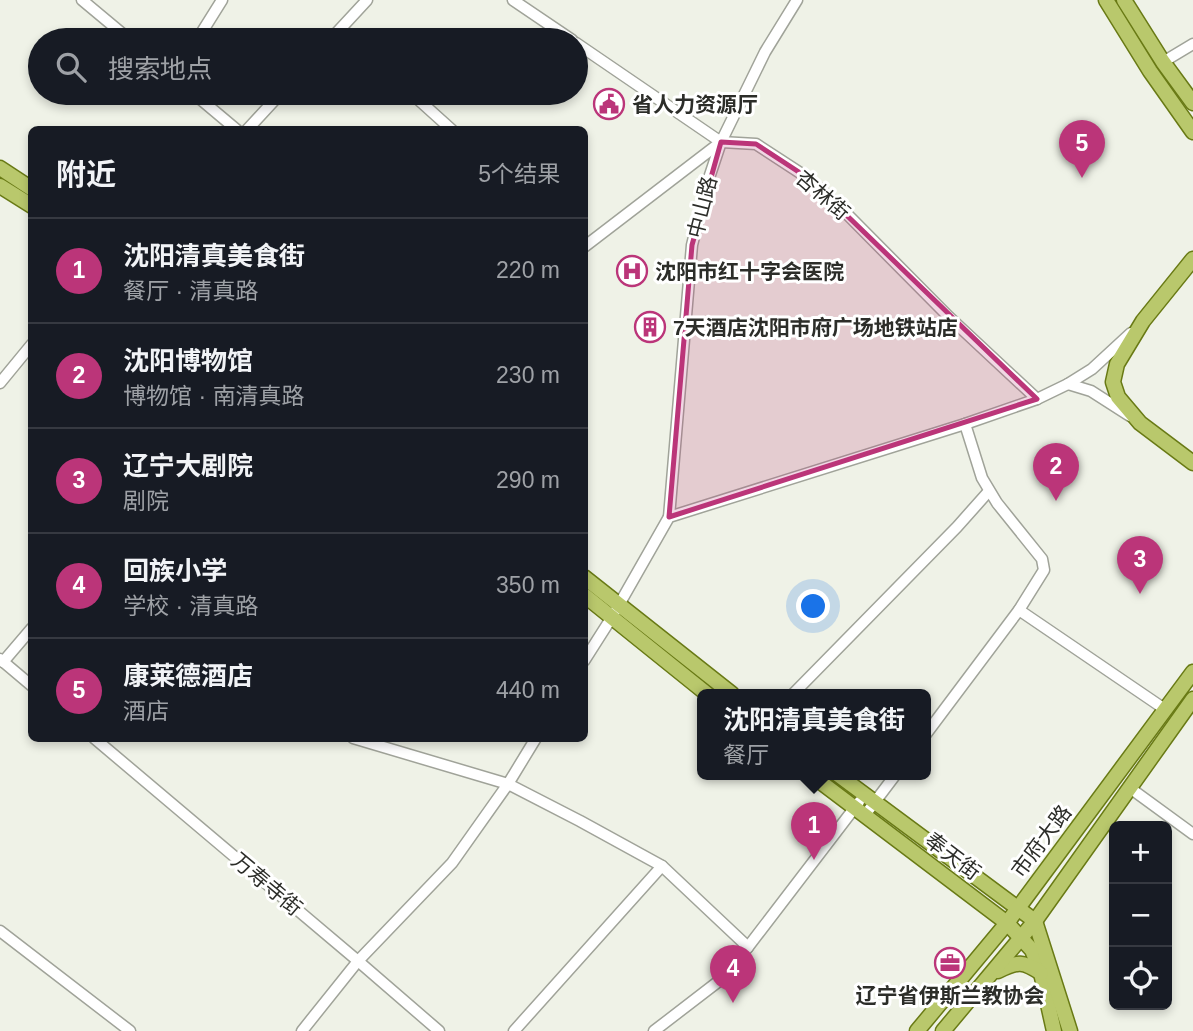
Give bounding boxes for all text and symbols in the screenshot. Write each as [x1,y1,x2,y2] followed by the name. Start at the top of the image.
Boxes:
[28,28,588,105] search box
[52,48,90,86] icon: search
[108,54,212,84] text: 搜索地点
[592,87,626,121] public building icon: 省人力资源厅
[632,93,758,116] place label: 省人力资源厅
[1059,120,1105,178] pin: 5
[56,158,116,191] text: 附近
[478,161,560,187] text: 5个结果
[792,166,854,224] street label: 杏林街
[683,174,721,240] street label: 中山路
[123,241,305,271] text: 沈阳清真美食街
[615,254,649,288] hospital icon: 沈阳市红十字会医院
[73,257,85,283] text: 1
[496,257,560,283] text: 220 m
[655,260,844,283] place label: 沈阳市红十字会医院
[123,278,258,304] text: 餐厅 · 清真路
[633,310,667,344] building icon: 7天酒店沈阳市府广场地铁站店
[673,316,958,339] place label: 7天酒店沈阳市府广场地铁站店
[123,346,253,376] text: 沈阳博物馆
[73,362,85,388] text: 2
[496,362,560,388] text: 230 m
[123,383,304,409] text: 博物馆 · 南清真路
[1033,443,1079,501] pin: 2
[123,451,253,481] text: 辽宁大剧院
[73,467,85,493] text: 3
[496,467,560,493] text: 290 m
[123,488,169,514] text: 剧院
[1117,536,1163,594] pin: 3
[123,556,227,586] text: 回族小学
[73,572,85,598] text: 4
[496,572,560,598] text: 350 m
[796,589,830,623] your location
[123,593,258,619] text: 学校 · 清真路
[123,661,253,691] text: 康莱德酒店
[73,677,85,703] text: 5
[496,677,560,703] text: 440 m
[697,689,931,780] popup
[123,698,169,724] text: 酒店
[723,705,905,735] text: 沈阳清真美食街
[723,742,769,768] text: 餐厅
[1007,801,1075,881] street label: 市府大路
[791,802,837,860] pin: 1
[1109,821,1172,1010] map controls
[1109,821,1172,884] button: +
[921,828,985,884] street label: 奉天街
[227,848,307,920] street label: 万寿寺街
[1109,884,1172,947] button: −
[710,945,756,1003] pin: 4
[933,946,967,980] office icon: 辽宁省伊斯兰教协会
[1109,947,1172,1010] button: locate
[856,984,1045,1007] place label: 辽宁省伊斯兰教协会

